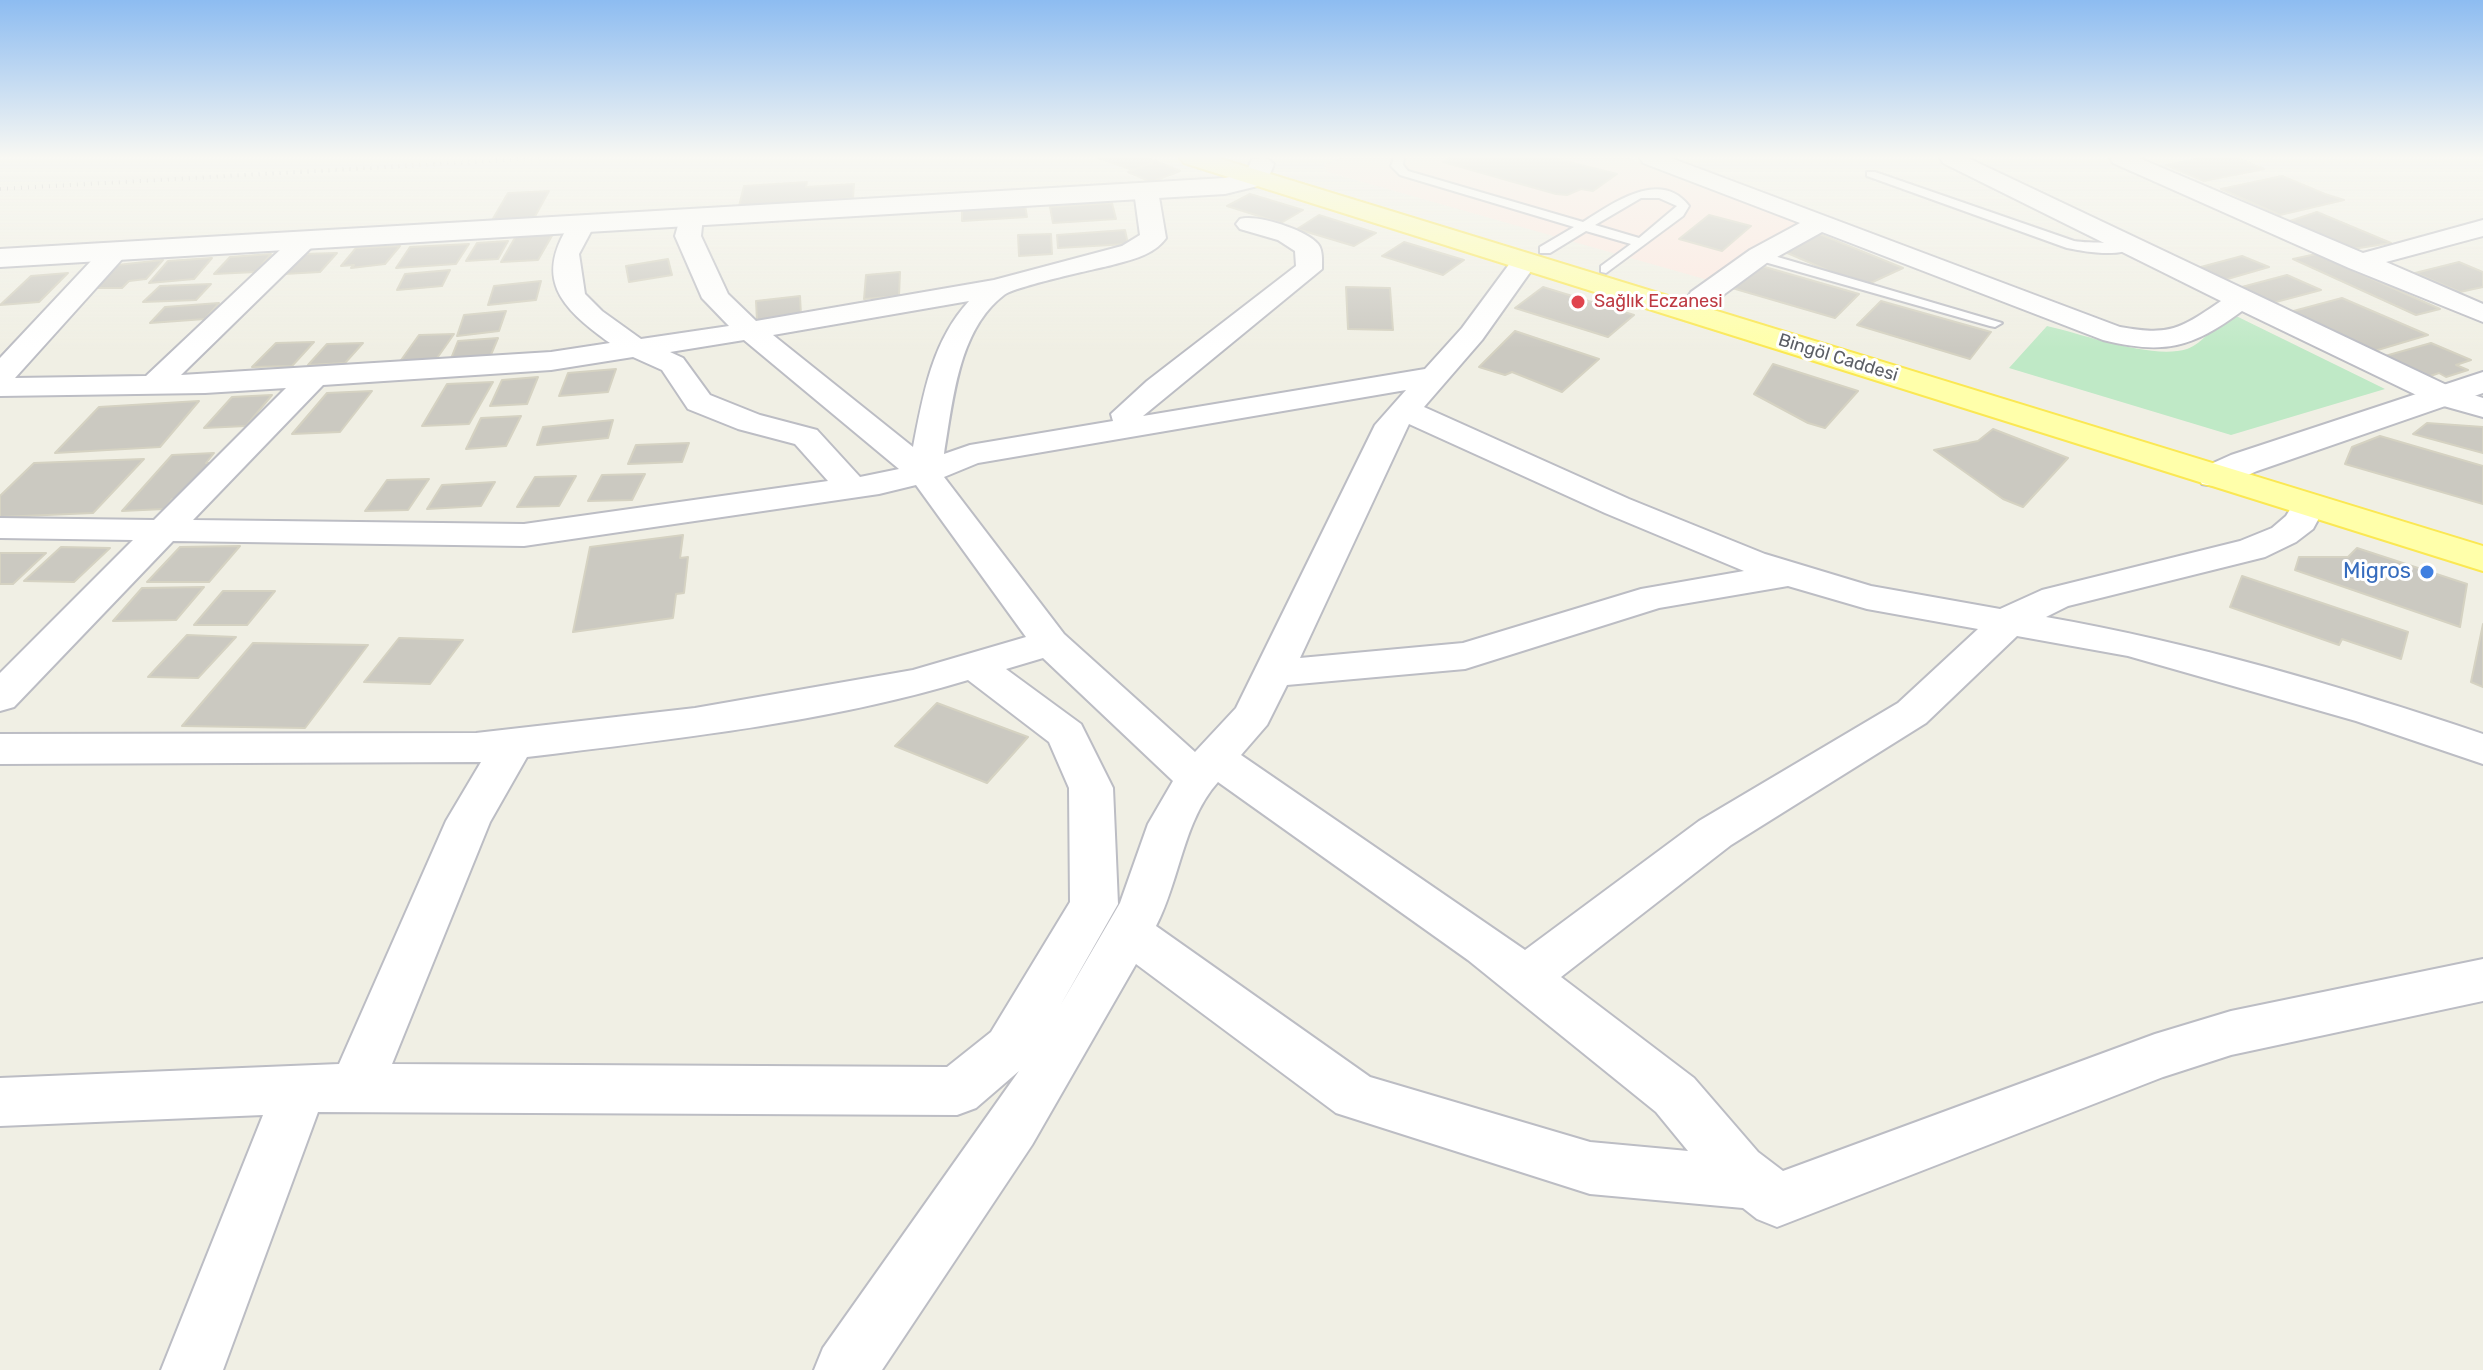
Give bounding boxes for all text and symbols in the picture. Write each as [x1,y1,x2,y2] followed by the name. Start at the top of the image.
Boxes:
[1594,291,1723,313] place label: Sağlık Eczanesi
[1569,293,1587,311] marker: Sağlık Eczanesi
[1775,330,1901,386] street label: Bingöl Caddesi
[2343,559,2411,585] place label: Migros
[2418,563,2436,581] marker: Migros

